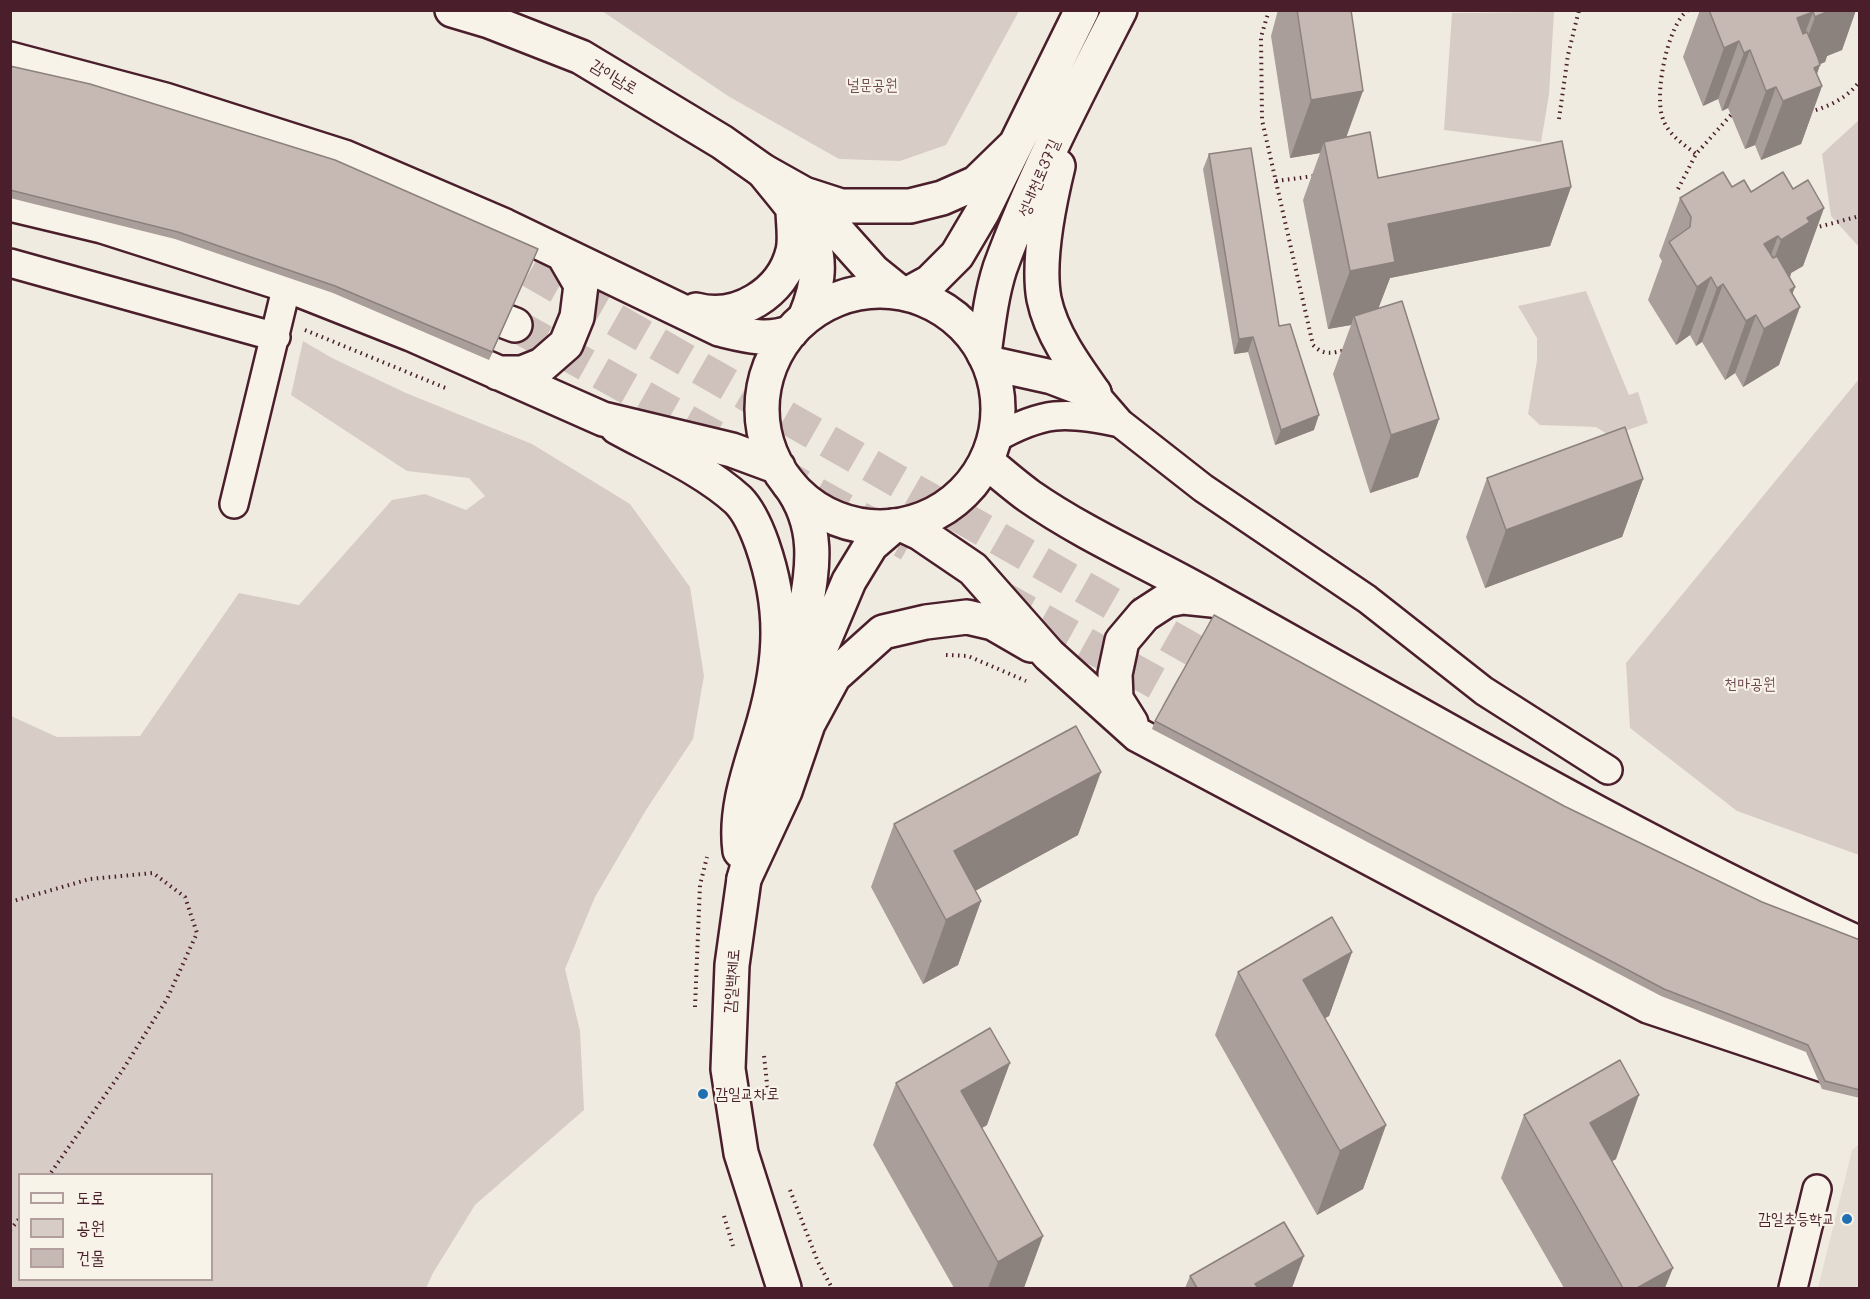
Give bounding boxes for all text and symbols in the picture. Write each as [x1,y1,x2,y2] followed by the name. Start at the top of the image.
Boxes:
[587,56,641,98] street label: 감이남로
[846,75,898,95] park label: 널문공원
[1014,136,1064,220] street label: 성내천로37길
[1724,674,1776,694] park label: 천마공원
[720,948,744,1014] street label: 감일백제로
[715,1084,779,1104] place label: 감일교차로
[696,1087,710,1101] marker: 감일교차로
[18,1173,213,1281] legend
[76,1185,105,1209] text: 도로
[1758,1209,1835,1229] place label: 감일초등학교
[1840,1212,1854,1226] marker: 감일초등학교
[76,1215,105,1239] text: 공원
[76,1245,105,1269] text: 건물

